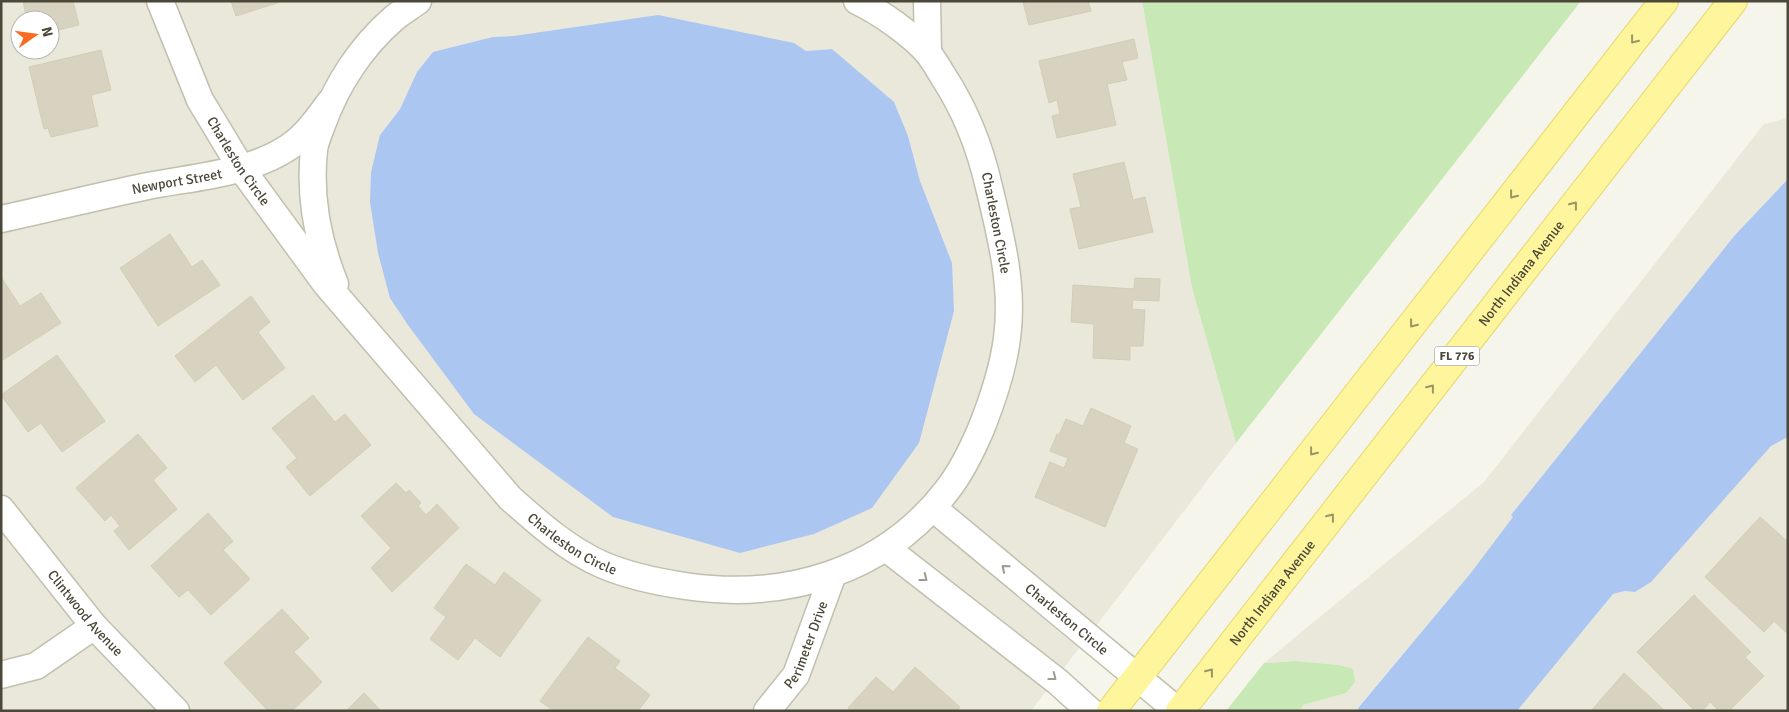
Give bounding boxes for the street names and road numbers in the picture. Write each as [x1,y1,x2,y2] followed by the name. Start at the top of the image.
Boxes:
[203,113,274,209] street label: Charleston Circle
[130,165,224,198] street label: Newport Street
[978,171,1014,275] street label: Charleston Circle
[1475,217,1568,329] street label: North Indiana Avenue
[1434,346,1480,366] road number: FL 776
[524,509,619,578] street label: Charleston Circle
[1226,536,1319,649] street label: North Indiana Avenue
[44,566,127,660] street label: Clintwood Avenue
[1022,580,1112,658] street label: Charleston Circle
[780,598,831,692] street label: Perimeter Drive

